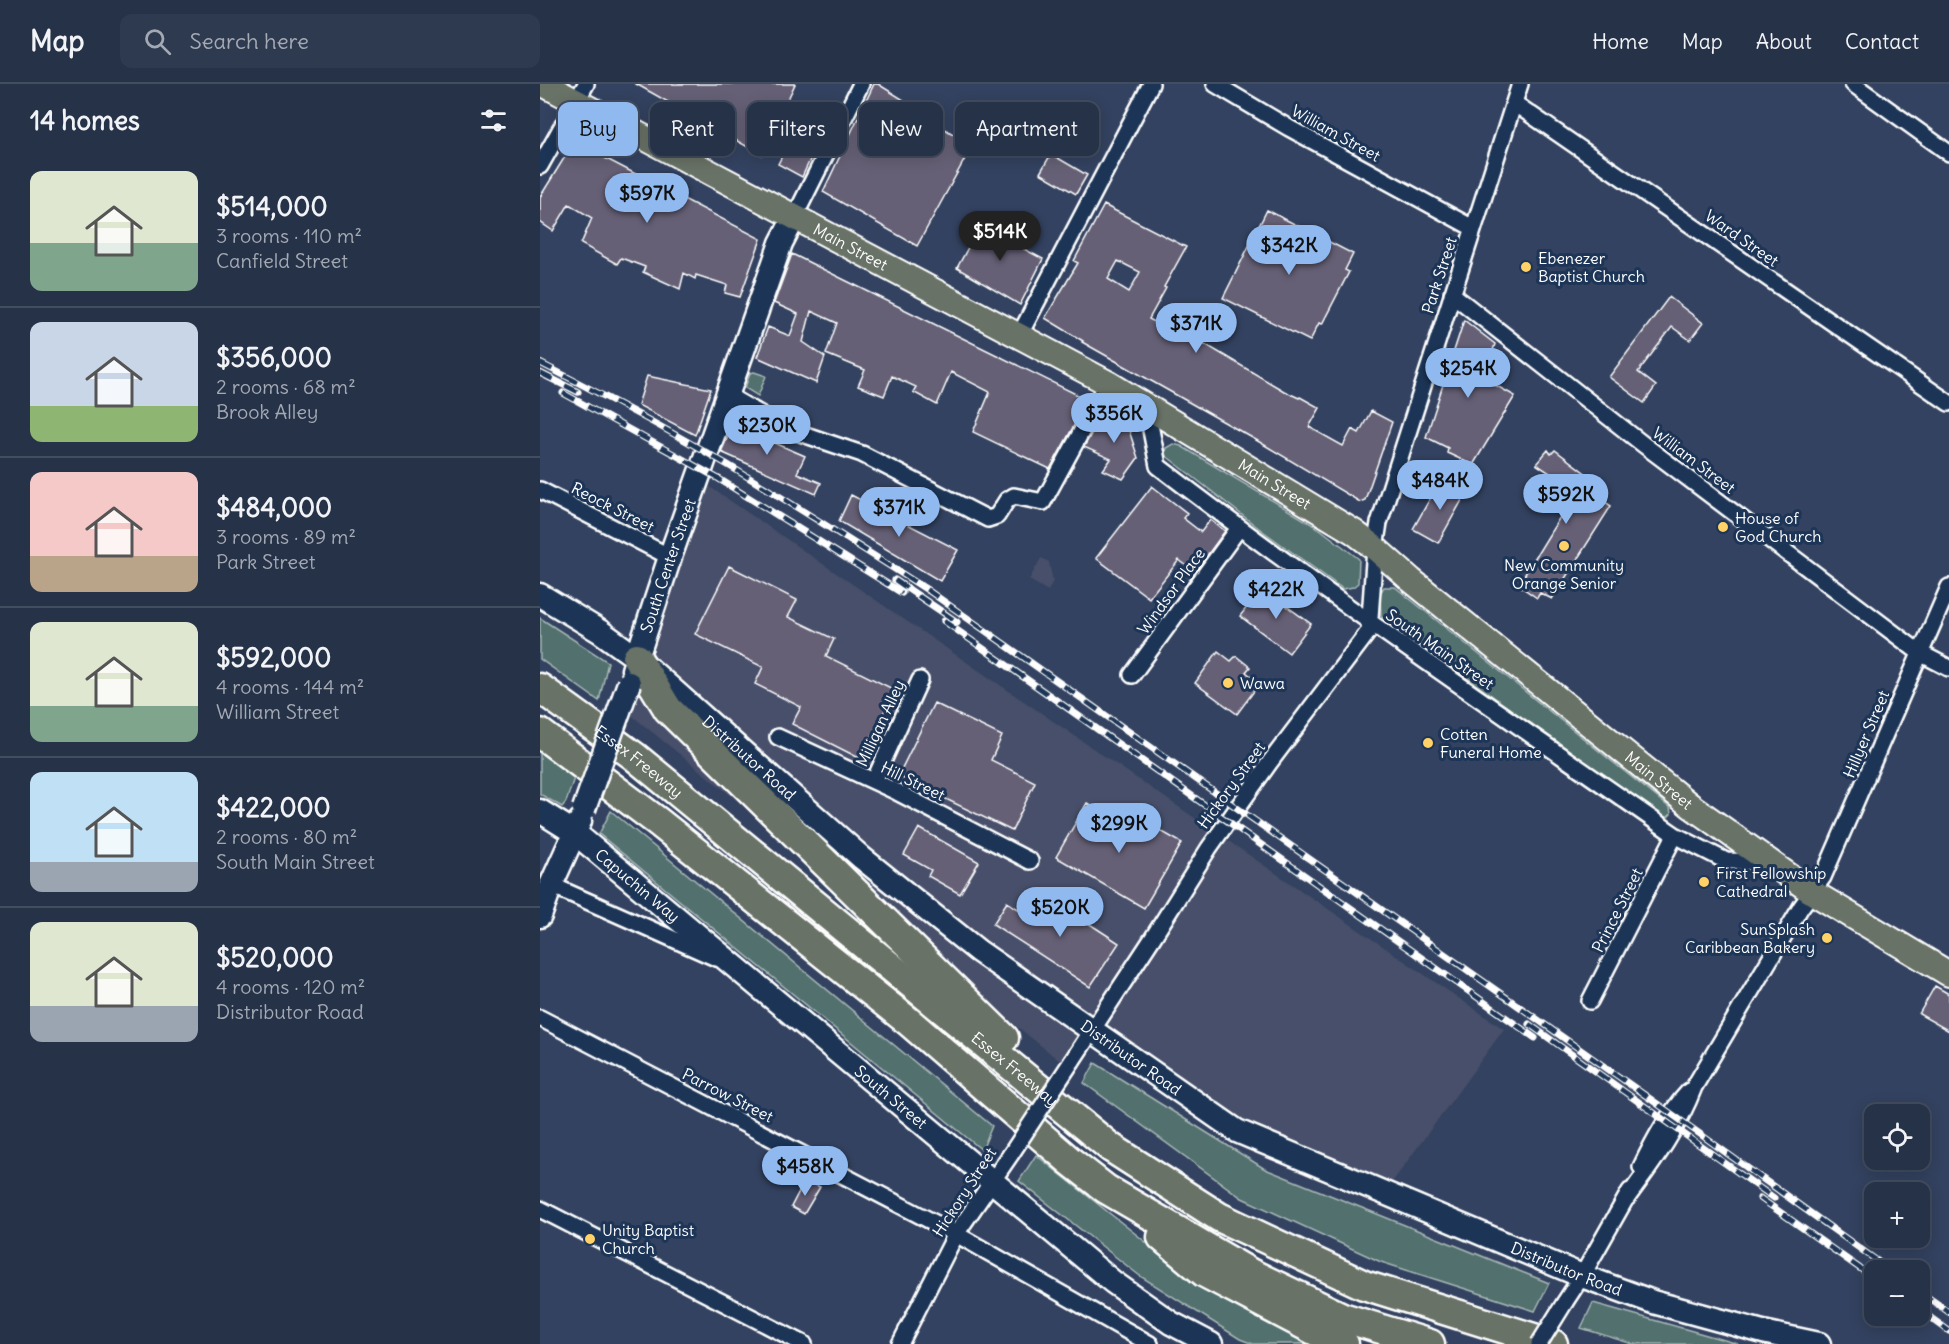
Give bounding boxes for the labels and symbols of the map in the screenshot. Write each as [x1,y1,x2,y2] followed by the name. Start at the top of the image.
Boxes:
[1288,100,1384,166] street label: William Street
[605,173,689,224] pin: $597K
[1701,205,1783,271] street label: Ward Street
[958,211,1042,262] pin: $514K
[810,219,892,275] street label: Main Street
[1247,225,1331,276] pin: $342K
[1417,233,1461,316] street label: Park Street
[1538,248,1645,286] place label: Ebenezer Baptist Church
[1519,260,1533,274] marker: Ebenezer Baptist Church
[1154,303,1238,354] pin: $371K
[1426,348,1510,399] pin: $254K
[1072,393,1156,444] pin: $356K
[725,405,809,456] pin: $230K
[1649,422,1740,498] street label: William Street
[1235,454,1315,514] street label: Main Street
[1398,460,1482,511] pin: $484K
[1524,474,1608,525] pin: $592K
[568,478,658,537] street label: Reock Street
[857,487,941,538] pin: $371K
[636,495,700,635] street label: South Center Street
[1735,508,1822,546] place label: House of God Church
[1716,520,1730,534] marker: House of God Church
[1557,539,1571,553] marker: New Community Orange Senior
[1133,544,1209,638] street label: Windsor Place
[1504,555,1624,593] place label: New Community Orange Senior
[1234,569,1318,620] pin: $422K
[1382,604,1498,694] street label: South Main Street
[1240,673,1285,693] place label: Wawa
[851,676,909,770] street label: Milligan Alley
[1221,676,1235,690] marker: Wawa
[1839,687,1894,781] street label: Hillyer Street
[698,711,800,805] street label: Distributor Road
[591,721,687,802] street label: Essex Freeway
[1440,724,1542,762] place label: Cotten Funeral Home
[1421,736,1435,750] marker: Cotten Funeral Home
[1193,737,1270,832] street label: Hickory Street
[1621,747,1697,814] street label: Main Street
[878,757,949,805] street label: Hill Street
[1077,803,1161,854] pin: $299K
[591,844,684,926] street label: Capuchin Way
[1716,863,1826,901] place label: First Fellowship Cathedral
[1587,864,1647,956] street label: Prince Street
[1697,875,1711,889] marker: First Fellowship Cathedral
[1018,887,1102,938] pin: $520K
[1685,919,1815,957] place label: SunSplash Caribbean Bakery
[1820,931,1834,945] marker: SunSplash Caribbean Bakery
[1077,1015,1185,1099] street label: Distributor Road
[967,1027,1063,1111] street label: Essex Freeway
[851,1061,932,1133] street label: South Street
[679,1064,777,1127] street label: Parrow Street
[928,1143,1001,1240] street label: Hickory Street
[763,1146,847,1197] pin: $458K
[602,1220,695,1258] place label: Unity Baptist Church
[583,1232,597,1246] marker: Unity Baptist Church
[1508,1237,1625,1300] street label: Distributor Road

